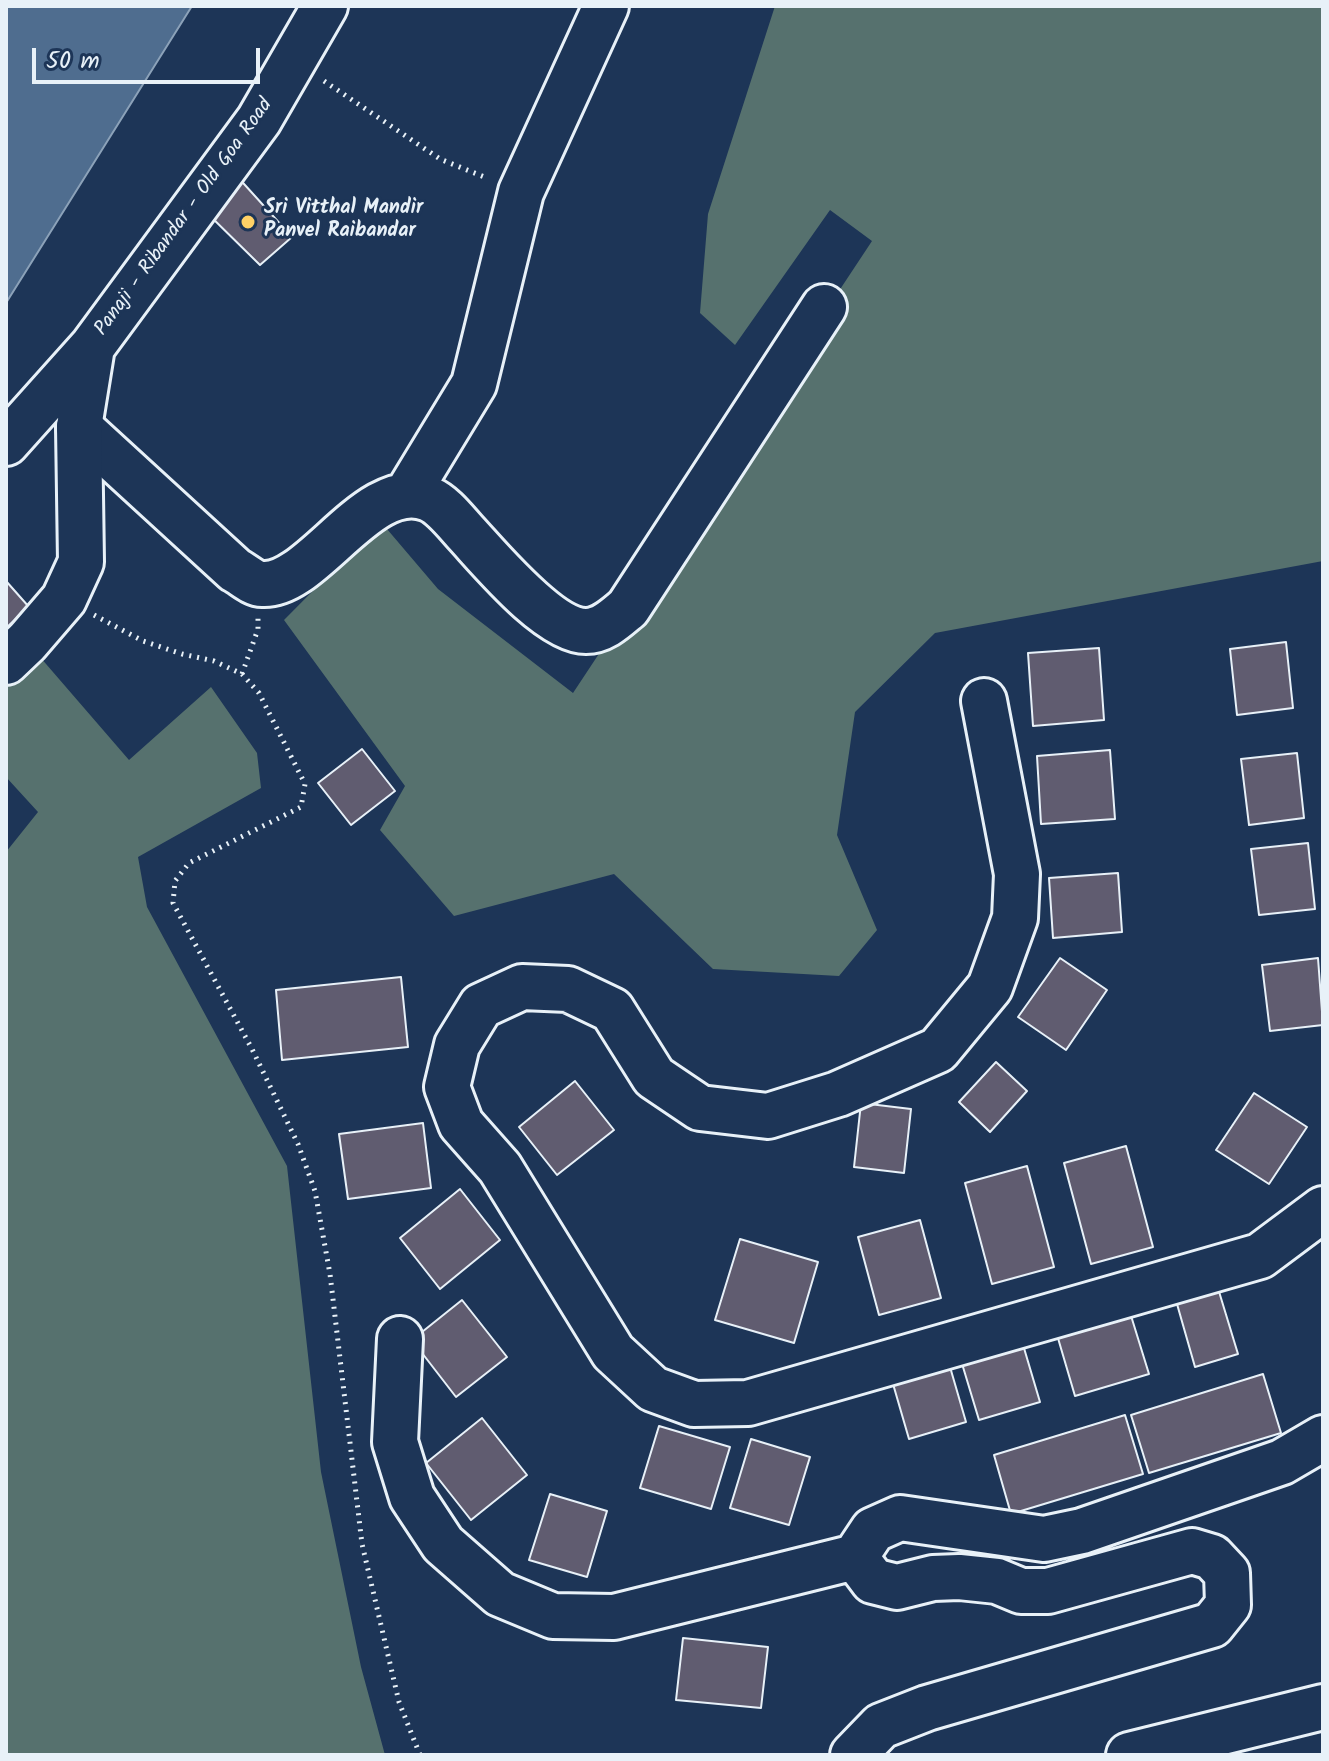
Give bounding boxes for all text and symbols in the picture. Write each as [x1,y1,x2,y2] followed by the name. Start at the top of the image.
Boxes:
[36,32,264,82] scale bar
[46,42,100,81] text: 50 m
[91,95,279,341] street label: Panaji - Ribandar - Old Goa Road
[264,198,423,245] place label: Sri Vitthal Mandir Panvel Raibandar
[239,213,257,231] marker: Sri Vitthal Mandir Panvel Raibandar

